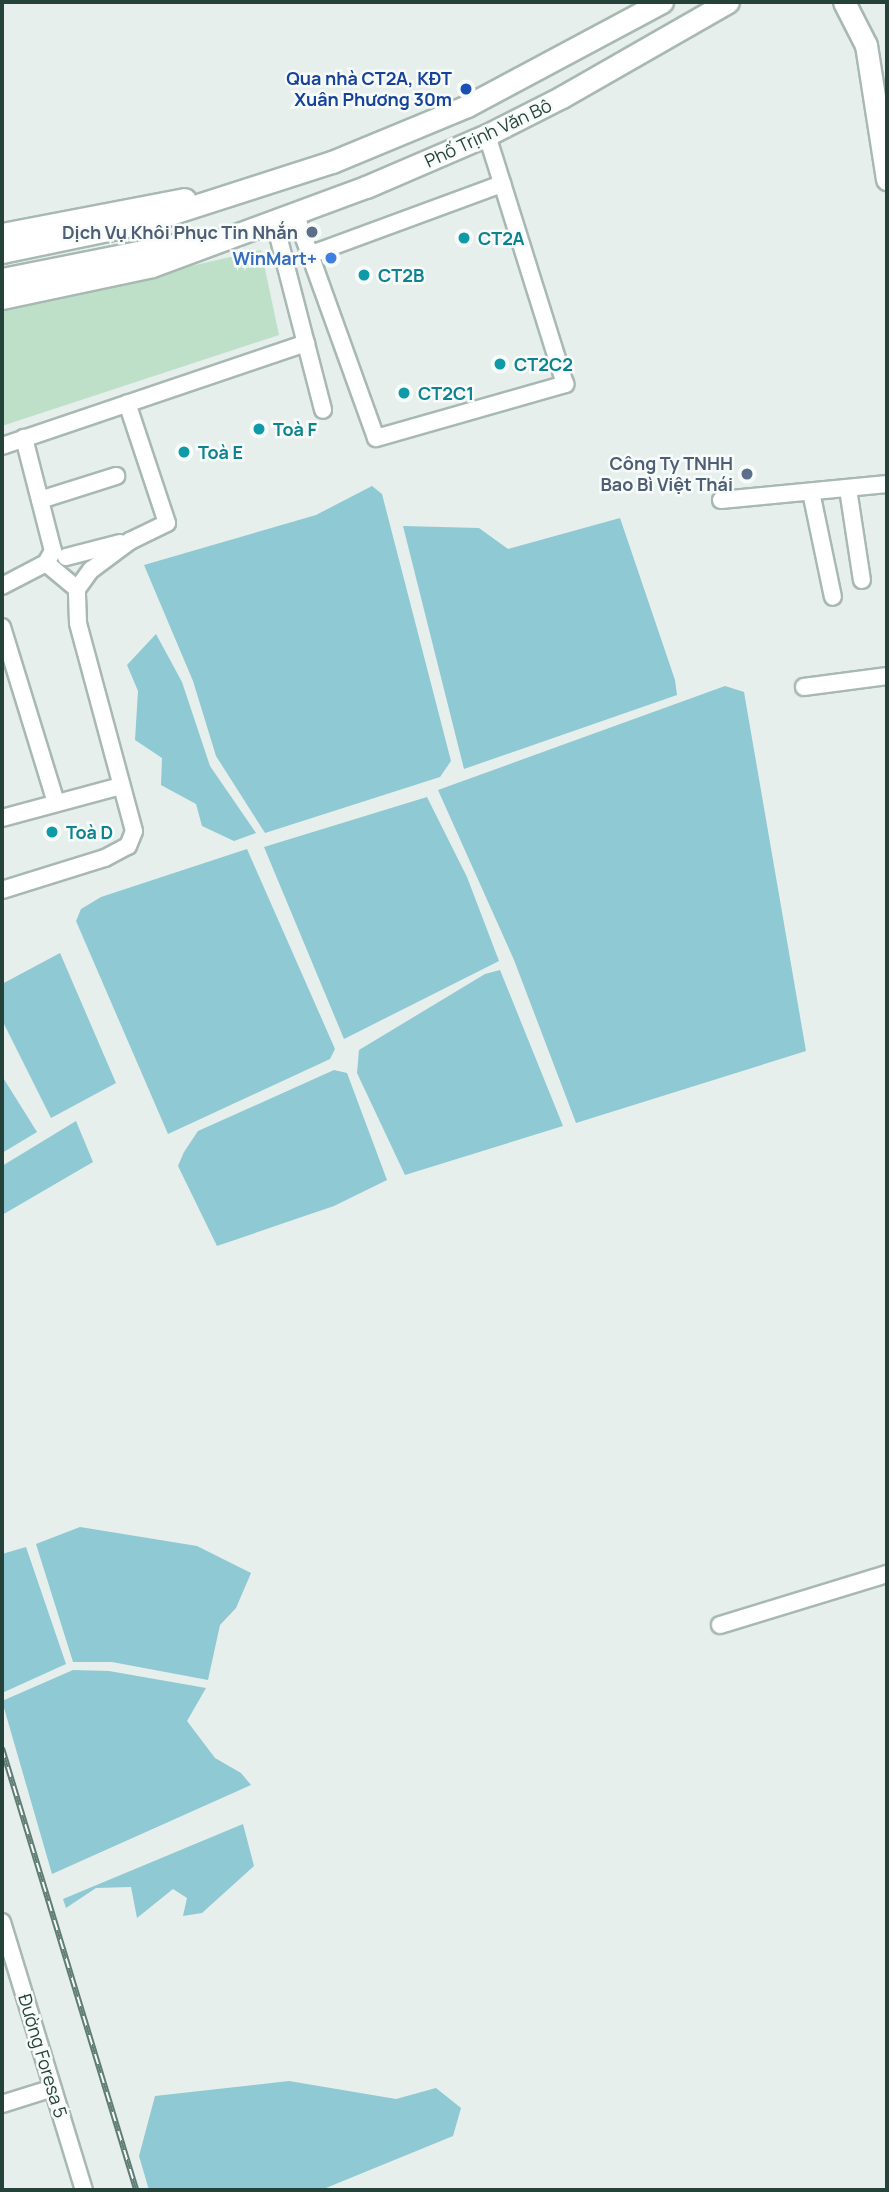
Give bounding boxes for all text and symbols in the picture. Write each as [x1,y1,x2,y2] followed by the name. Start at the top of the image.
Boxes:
[286,68,452,110] place label: Qua nhà CT2A, KĐT Xuân Phương 30m
[458,81,474,97] marker: Qua nhà CT2A, KĐT Xuân Phương 30m
[421,94,555,172] street label: Phố Trịnh Văn Bô
[62,221,298,243] place label: Dịch Vụ Khôi Phục Tin Nhắn
[304,224,320,240] marker: Dịch Vụ Khôi Phục Tin Nhắn
[478,227,525,249] place label: CT2A
[456,230,472,246] marker: CT2A
[232,247,317,269] place label: WinMart+
[323,250,339,266] marker: WinMart+
[378,264,424,286] place label: CT2B
[356,267,372,283] marker: CT2B
[514,353,573,375] place label: CT2C2
[492,356,508,372] marker: CT2C2
[418,382,474,404] place label: CT2C1
[396,385,412,401] marker: CT2C1
[273,418,317,440] place label: Toà F
[251,421,267,437] marker: Toà F
[198,441,243,463] place label: Toà E
[176,444,192,460] marker: Toà E
[601,453,733,496] place label: Công Ty TNHH Bao Bì Việt Thái
[739,466,755,482] marker: Công Ty TNHH Bao Bì Việt Thái
[66,821,113,843] place label: Toà D
[44,824,60,840] marker: Toà D
[14,1991,72,2121] street label: Đường Foresa 5

